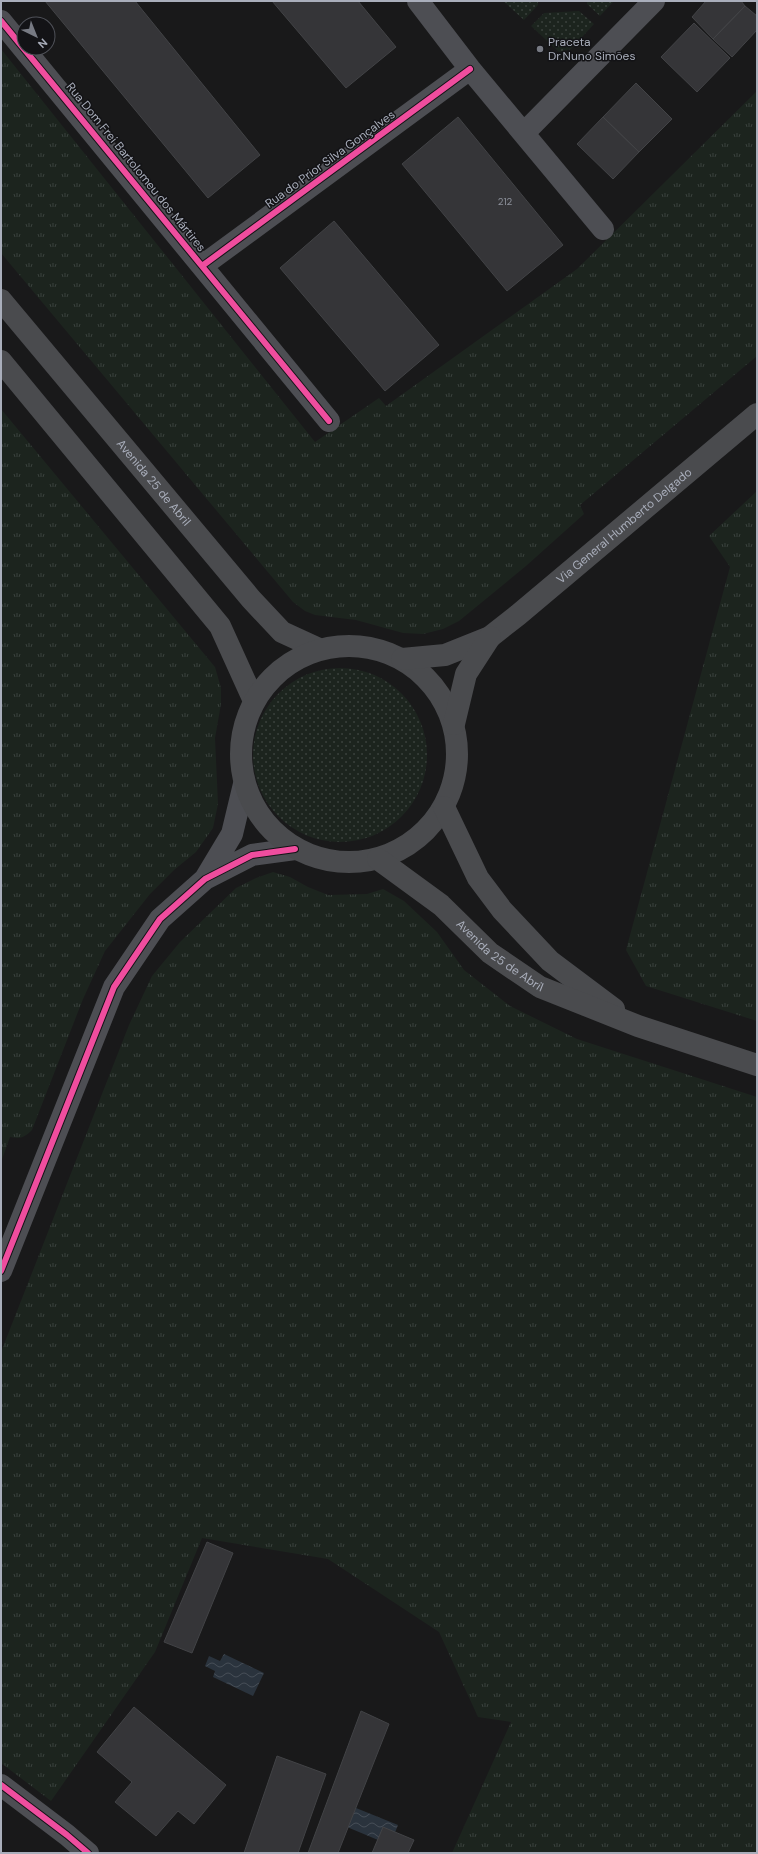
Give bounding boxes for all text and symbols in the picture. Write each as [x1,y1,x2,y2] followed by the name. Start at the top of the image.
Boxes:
[16,16,56,56] north arrow
[548,34,635,64] place label: Praceta Dr.Nuno Simões
[35,35,51,51] text: N
[535,44,545,54] marker: Praceta Dr.Nuno Simões
[63,79,209,255] street label: Rua Dom Frei Bartolomeu dos Mártires
[262,106,398,212] street label: Rua do Prior Silva Gonçalves
[498,195,513,208] house number: 212
[113,436,194,529] street label: Avenida 25 de Abril
[553,464,695,587] street label: Via General Humberto Delgado
[453,916,546,995] street label: Avenida 25 de Abril

